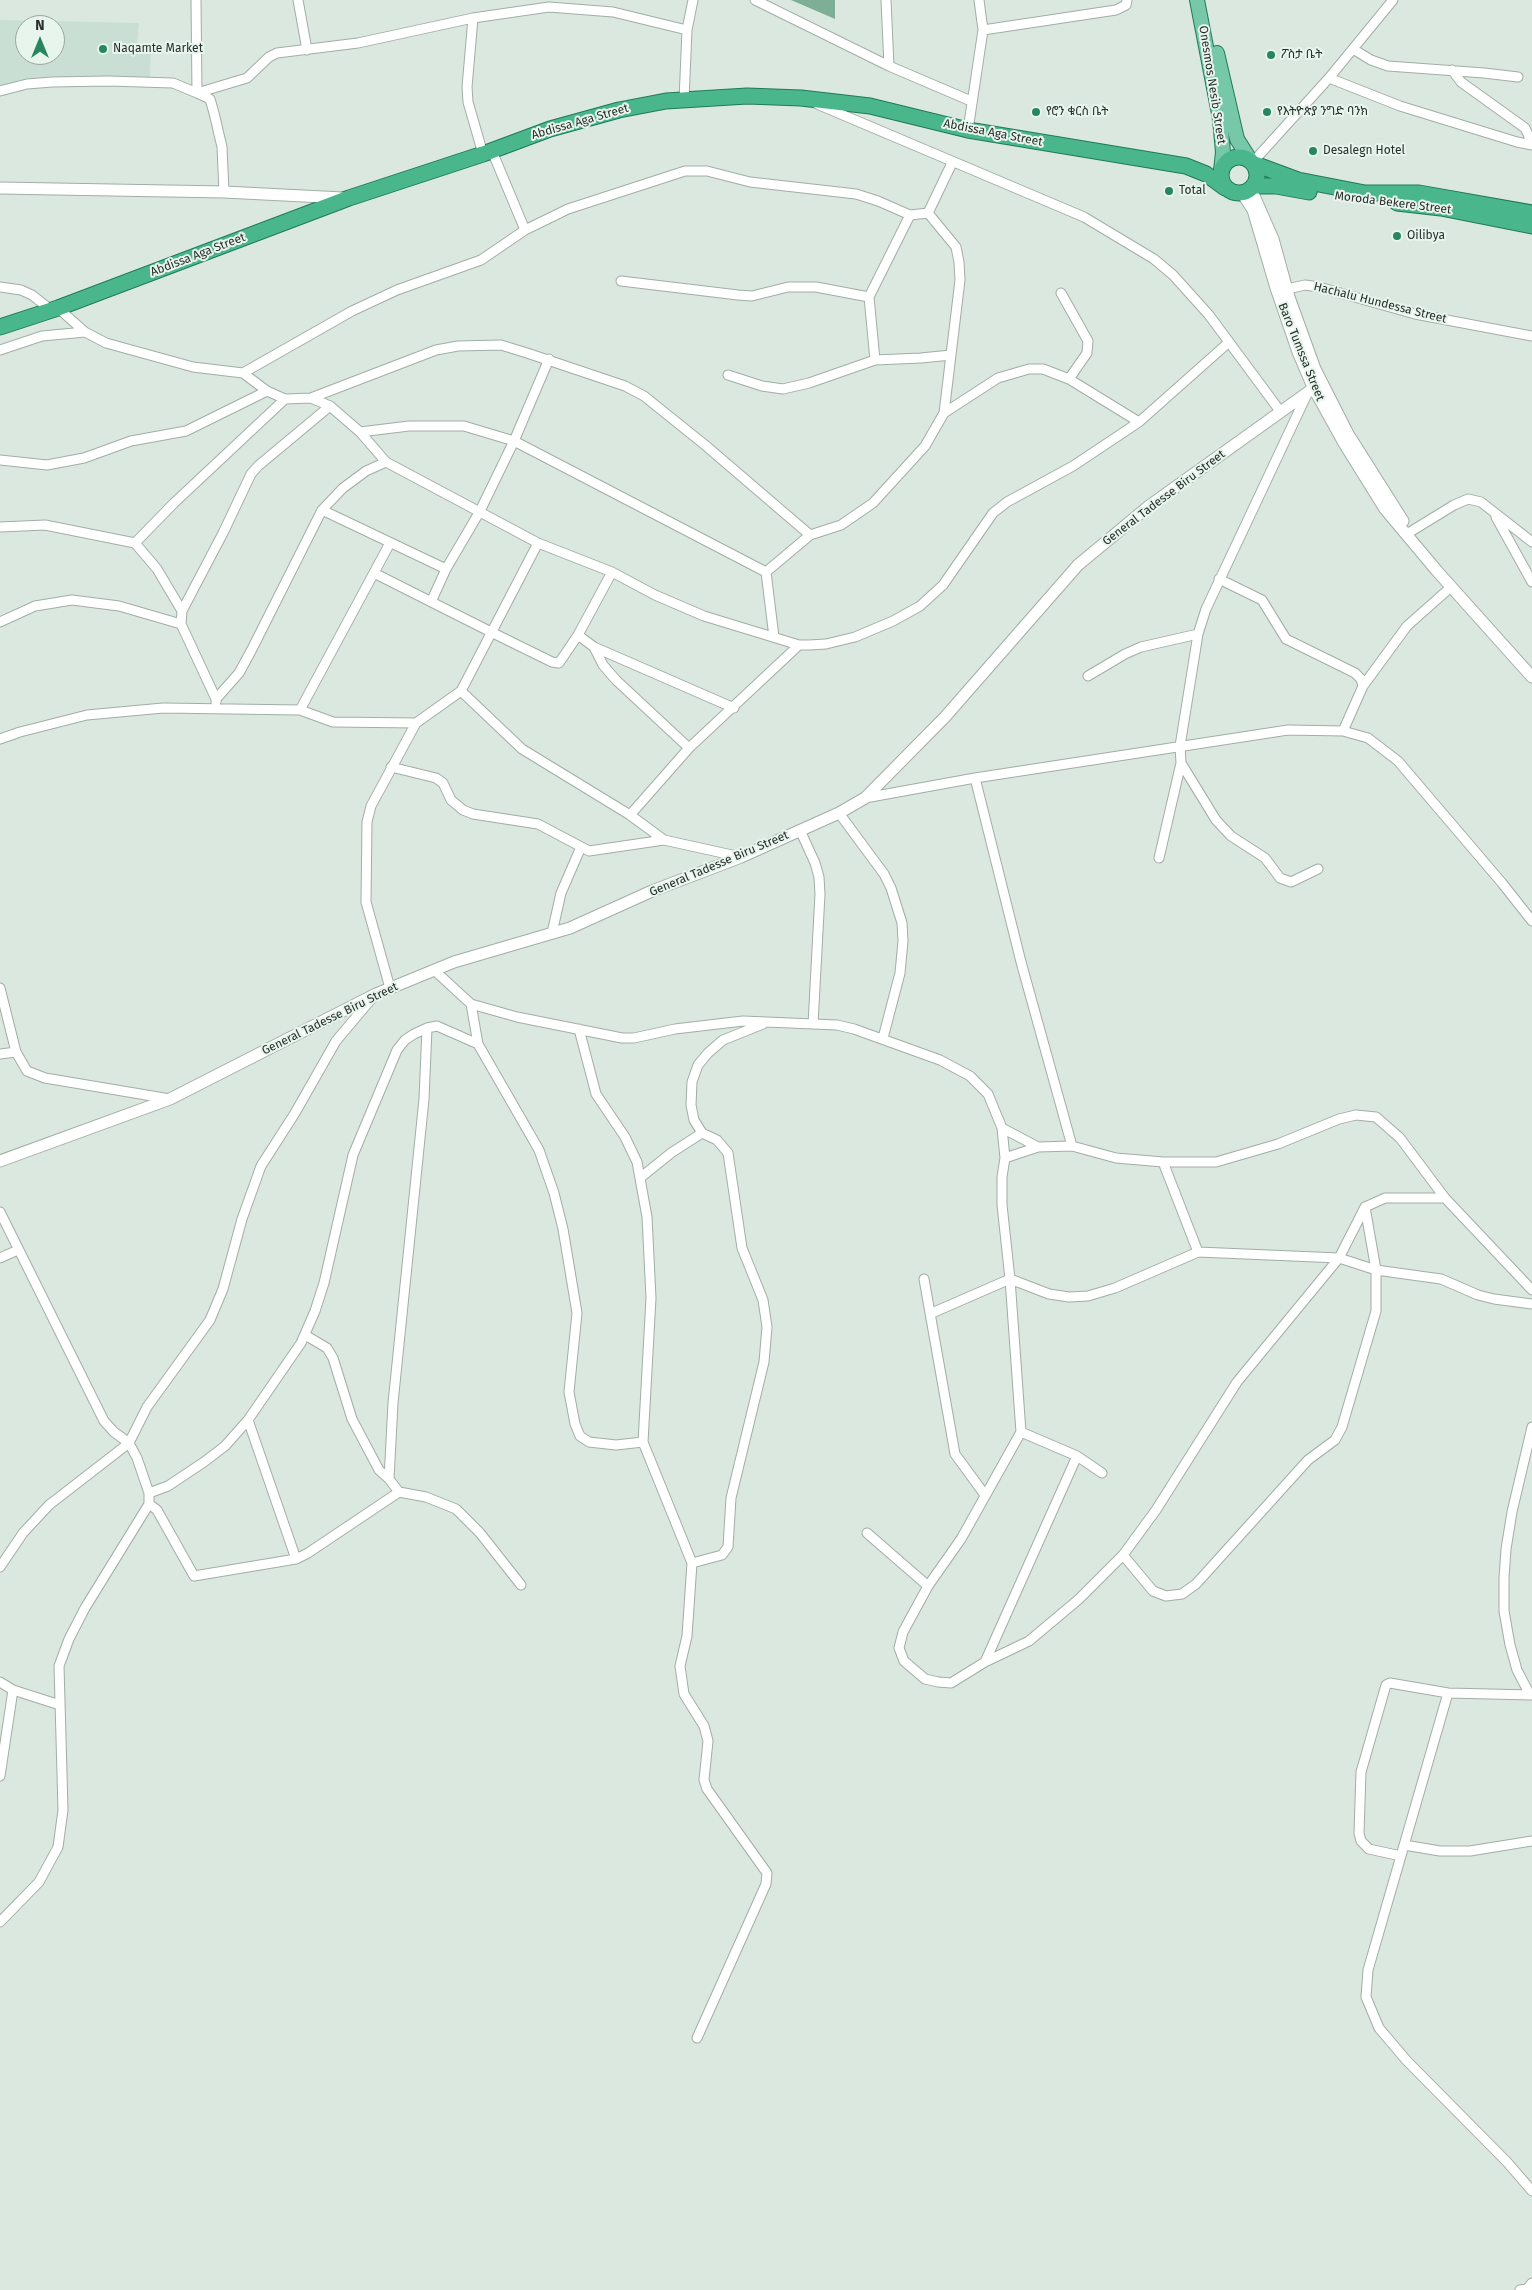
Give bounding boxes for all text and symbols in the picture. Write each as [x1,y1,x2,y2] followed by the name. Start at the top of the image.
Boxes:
[15,15,65,65] north arrow
[35,17,45,34] text: N
[1195,25,1229,145] street label: Onesmos Nesib Street
[113,42,203,56] place label: Naqamte Market
[97,43,109,55] marker: Naqamte Market
[1281,48,1322,62] place label: ፖስታ ቤት
[1265,49,1277,61] marker: ፖስታ ቤት
[530,101,630,143] street label: Abdissa Aga Street
[1046,105,1108,119] place label: የሮን ቁርስ ቤት
[1277,105,1368,119] place label: የእትዮጵያ ንግድ ባንክ
[1030,106,1042,118] marker: የሮን ቁርስ ቤት
[1261,106,1273,118] marker: የእትዮጵያ ንግድ ባንክ
[942,116,1044,150] street label: Abdissa Aga Street
[1323,144,1405,158] place label: Desalegn Hotel
[1307,145,1319,157] marker: Desalegn Hotel
[1179,184,1206,198] place label: Total
[1163,185,1175,197] marker: Total
[1334,189,1452,217] street label: Moroda Bekere Street
[1407,229,1445,243] place label: Oilibya
[149,230,247,280] street label: Abdissa Aga Street
[1391,230,1403,242] marker: Oilibya
[1312,279,1448,327] street label: Hachalu Hundessa Street
[1275,301,1327,403] street label: Baro Tumssa Street
[1100,447,1228,549] street label: General Tadesse Biru Street
[647,828,791,900] street label: General Tadesse Biru Street
[260,980,400,1058] street label: General Tadesse Biru Street

